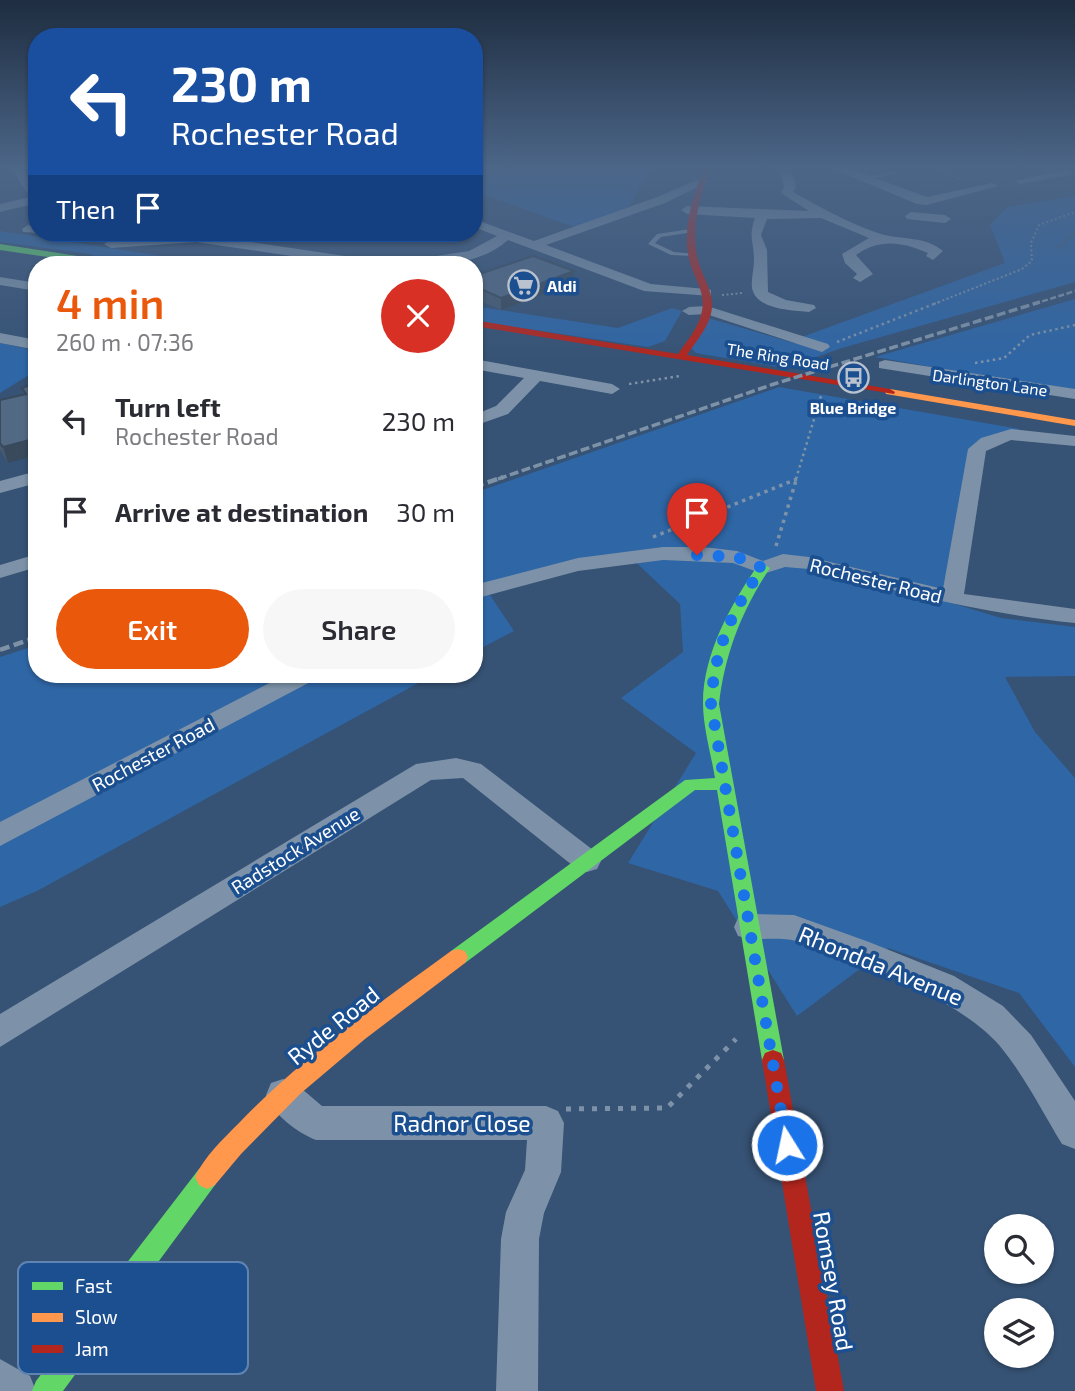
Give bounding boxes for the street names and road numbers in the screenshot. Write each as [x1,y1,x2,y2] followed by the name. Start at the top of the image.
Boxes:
[726,339,830,373] street label: The Ring Road
[931,365,1049,399] street label: Darlington Lane
[808,552,944,608] street label: Rochester Road
[88,712,218,796] street label: Rochester Road
[227,801,363,899] street label: Radstock Avenue
[795,919,967,1011] street label: Rhondda Avenue
[281,980,385,1070] street label: Ryde Road
[393,1109,531,1137] street label: Radnor Close
[808,1209,860,1353] street label: Romsey Road

